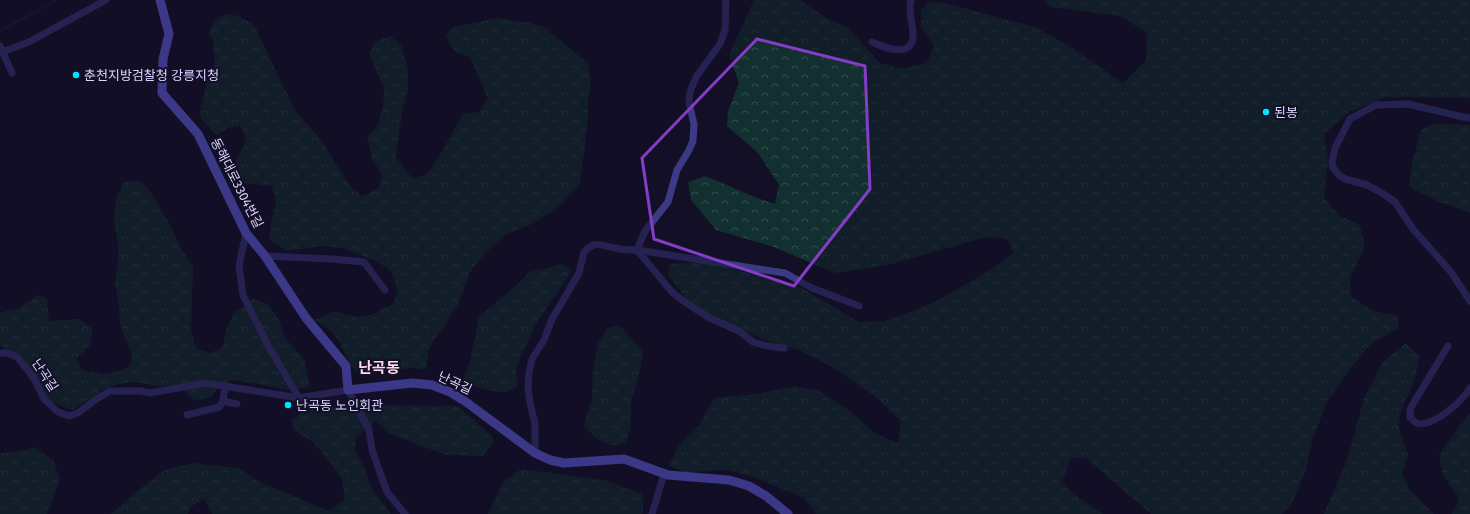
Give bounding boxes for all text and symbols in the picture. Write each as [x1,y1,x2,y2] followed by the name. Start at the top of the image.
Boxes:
[84,68,219,83] place label: 춘천지방검찰청 강릉지청
[71,70,81,80] marker: 춘천지방검찰청 강릉지청
[1274,105,1298,120] place label: 된봉
[1261,107,1271,117] marker: 된봉
[208,136,266,230] street label: 동해대로3304번길
[29,356,61,394] street label: 난곡길
[358,359,400,377] district label: 난곡동
[436,369,474,397] street label: 난곡길
[296,398,383,413] place label: 난곡동 노인회관
[283,400,293,410] marker: 난곡동 노인회관

